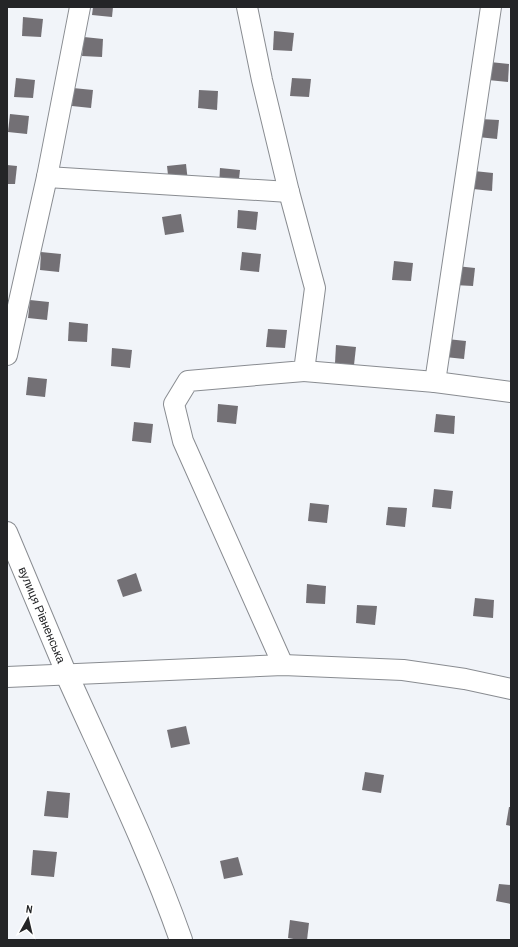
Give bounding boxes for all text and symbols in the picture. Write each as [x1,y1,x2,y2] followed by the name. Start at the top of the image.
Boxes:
[14,564,69,666] street label: вулиця Рівненська
[8,899,48,939] north arrow
[25,902,34,916] text: N

